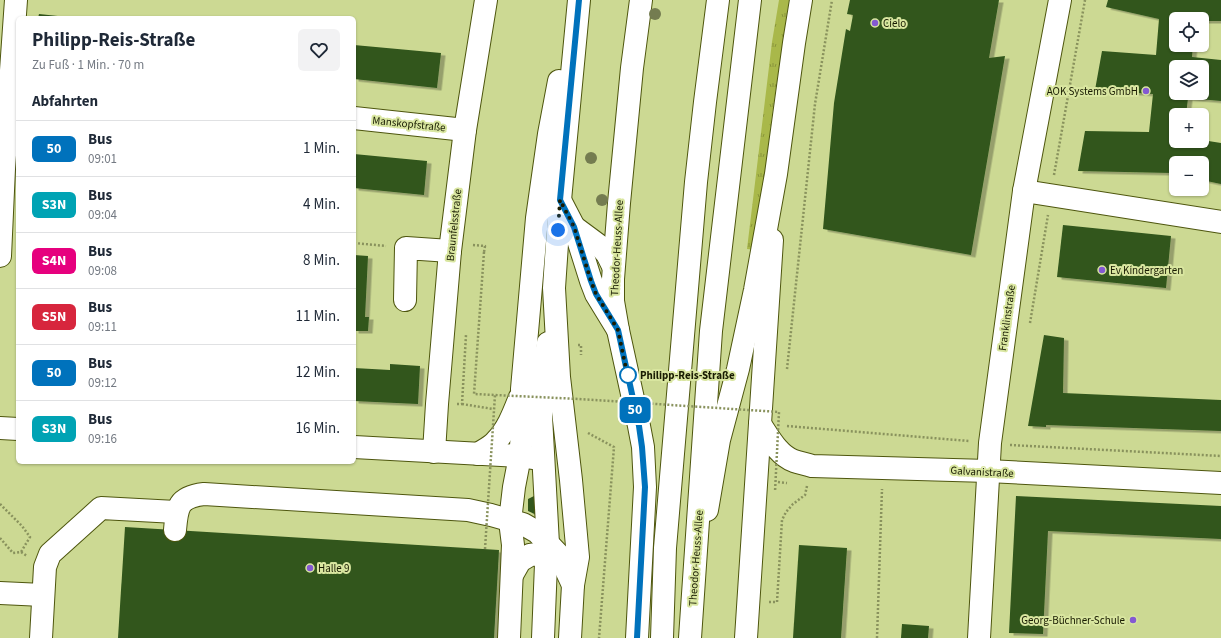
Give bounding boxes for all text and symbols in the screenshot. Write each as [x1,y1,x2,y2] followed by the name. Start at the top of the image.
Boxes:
[1169,12,1209,196] map controls
[1169,12,1209,52] button: locate
[883,16,906,31] place label: Cielo
[870,18,880,28] marker: Cielo
[32,27,195,54] text: Philipp-Reis-Straße
[298,29,340,71] button: heart
[32,56,144,74] text: Zu Fuß · 1 Min. · 70 m
[1169,60,1209,100] button: layers
[1047,84,1138,99] place label: AOK Systems GmbH
[1141,86,1151,96] marker: AOK Systems GmbH
[32,91,98,112] text: Abfahrten
[1169,108,1209,148] button: +
[372,113,447,135] street label: Manskopfstraße
[88,129,112,150] text: Bus
[303,138,340,159] text: 1 Min.
[47,139,61,159] text: 50
[88,150,117,168] text: 09:01
[1169,156,1209,196] button: −
[88,185,112,206] text: Bus
[443,188,465,262] street label: Braunfelsstraße
[303,194,340,215] text: 4 Min.
[42,195,66,215] text: S3N
[607,199,627,296] street label: Theodor-Heuss-Allee
[88,206,117,224] text: 09:04
[548,220,568,240] your location
[88,241,112,262] text: Bus
[303,250,340,271] text: 8 Min.
[42,251,66,271] text: S4N
[88,262,117,280] text: 09:08
[1110,263,1183,278] place label: Ev Kindergarten
[1097,265,1107,275] marker: Ev Kindergarten
[995,284,1019,352] street label: Franklinstraße
[88,297,112,318] text: Bus
[296,306,340,327] text: 11 Min.
[42,307,66,327] text: S5N
[88,318,117,336] text: 09:11
[88,353,112,374] text: Bus
[296,362,340,383] text: 12 Min.
[47,363,61,383] text: 50
[619,366,637,384] marker: Philipp-Reis-Straße
[640,368,735,383] place label: Philipp-Reis-Straße
[88,374,117,392] text: 09:12
[617,397,653,423] line badge: 50
[628,400,642,420] text: 50
[88,409,112,430] text: Bus
[296,418,340,439] text: 16 Min.
[42,419,66,439] text: S3N
[88,430,117,448] text: 09:16
[950,463,1015,481] street label: Galvanistraße
[685,509,707,607] street label: Theodor-Heuss-Allee
[318,561,349,576] place label: Halle 9
[305,563,315,573] marker: Halle 9
[1021,613,1126,628] place label: Georg-Büchner-Schule
[1128,615,1138,625] marker: Georg-Büchner-Schule

